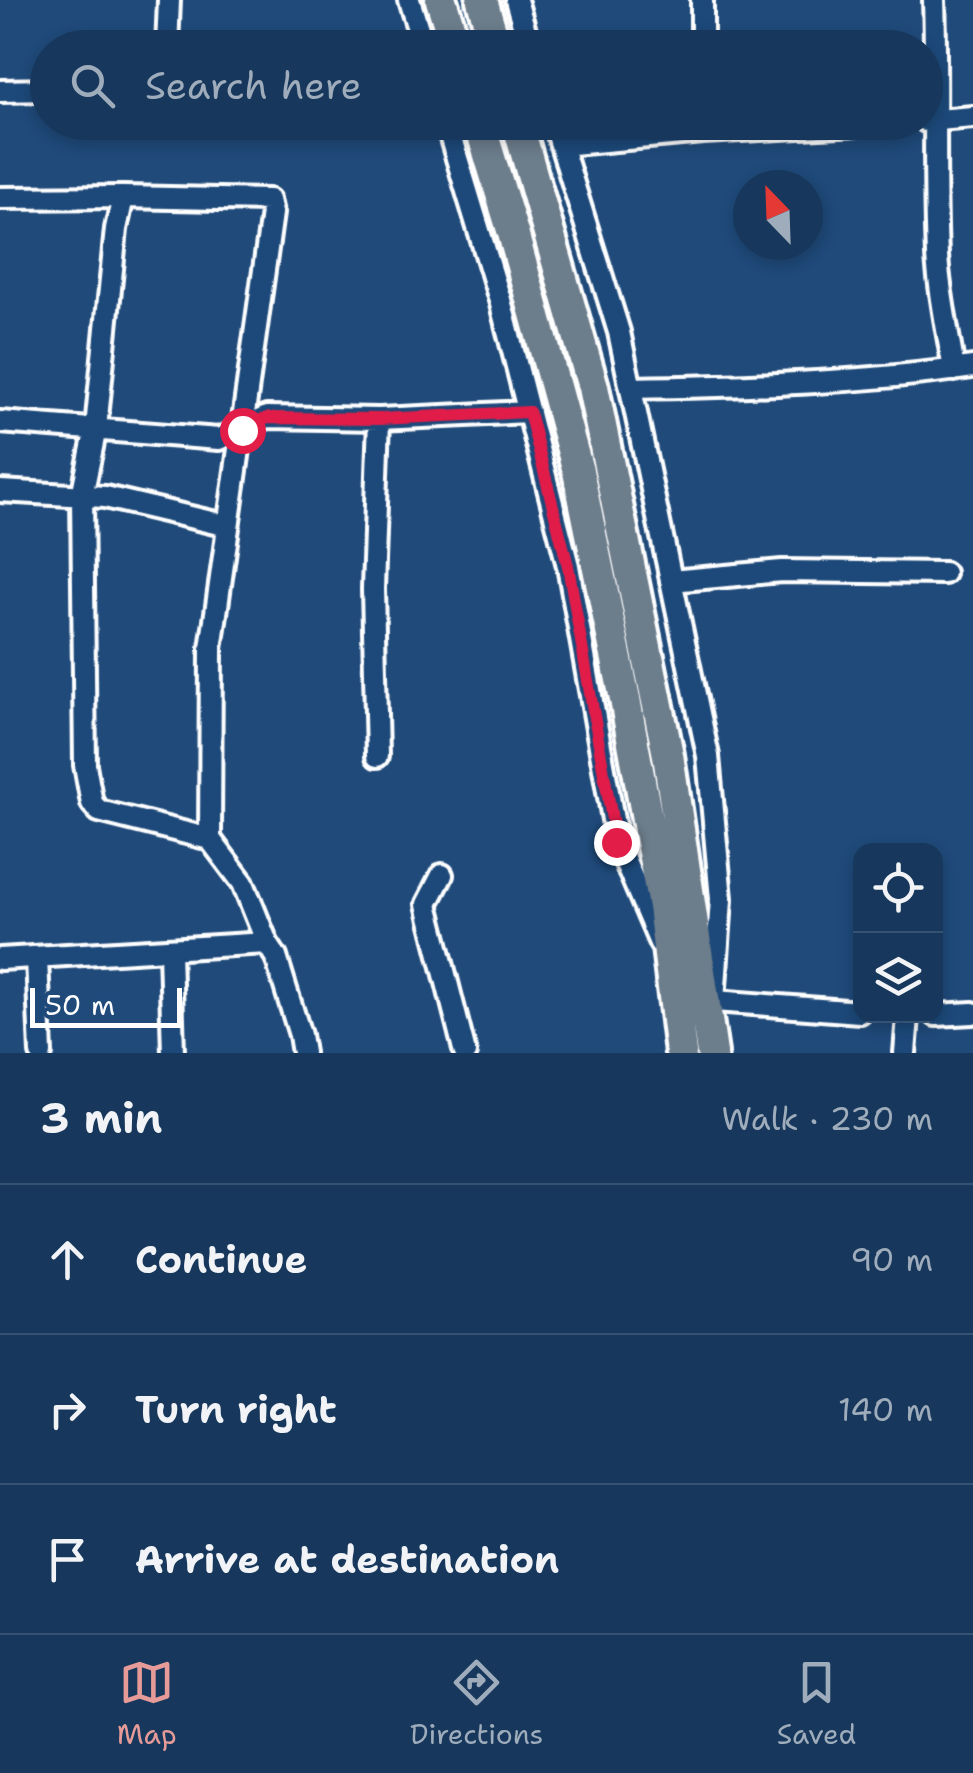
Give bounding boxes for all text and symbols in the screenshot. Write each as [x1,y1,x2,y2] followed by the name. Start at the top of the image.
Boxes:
[30,30,943,140] search box
[65,58,120,113] icon: search
[145,60,362,111] text: Search here
[733,170,823,260] north arrow
[220,408,266,454] route start
[594,820,640,866] route end
[853,843,943,1023] map controls
[853,843,943,933] button: locate
[853,933,943,1023] button: layers
[30,983,182,1028] scale bar
[45,986,115,1024] text: 50 m
[40,1090,162,1146] text: 3 min
[721,1097,933,1140] text: Walk · 230 m
[40,1232,95,1287] icon: ahead
[135,1234,307,1285] text: Continue
[850,1238,933,1281] text: 90 m
[40,1382,95,1437] icon: right
[135,1384,337,1435] text: Turn right
[838,1388,933,1431] text: 140 m
[40,1532,95,1587] icon: arrive
[135,1534,559,1585] text: Arrive at destination
[117,1655,177,1753] tab: Map
[410,1655,543,1753] tab: Directions
[777,1655,856,1753] tab: Saved

